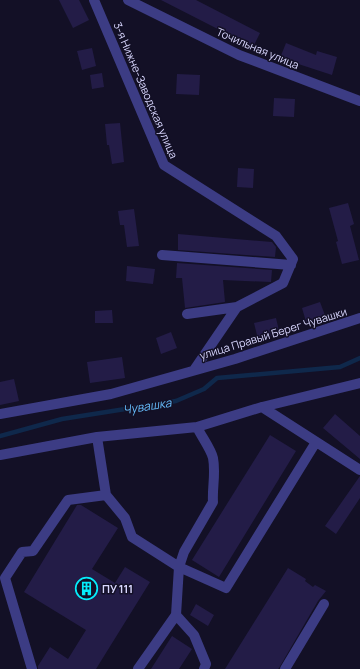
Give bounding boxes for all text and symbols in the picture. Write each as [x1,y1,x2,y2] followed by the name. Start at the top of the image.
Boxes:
[110,20,182,160] street label: 3-я Нижне-Заводская улица
[214,24,302,72] street label: Точильная улица
[197,303,349,363] street label: улица Правый Берег Чувашки
[122,394,174,418] water label: Чувашка
[73,575,99,601] building icon: ПУ 111
[102,581,133,596] place label: ПУ 111

